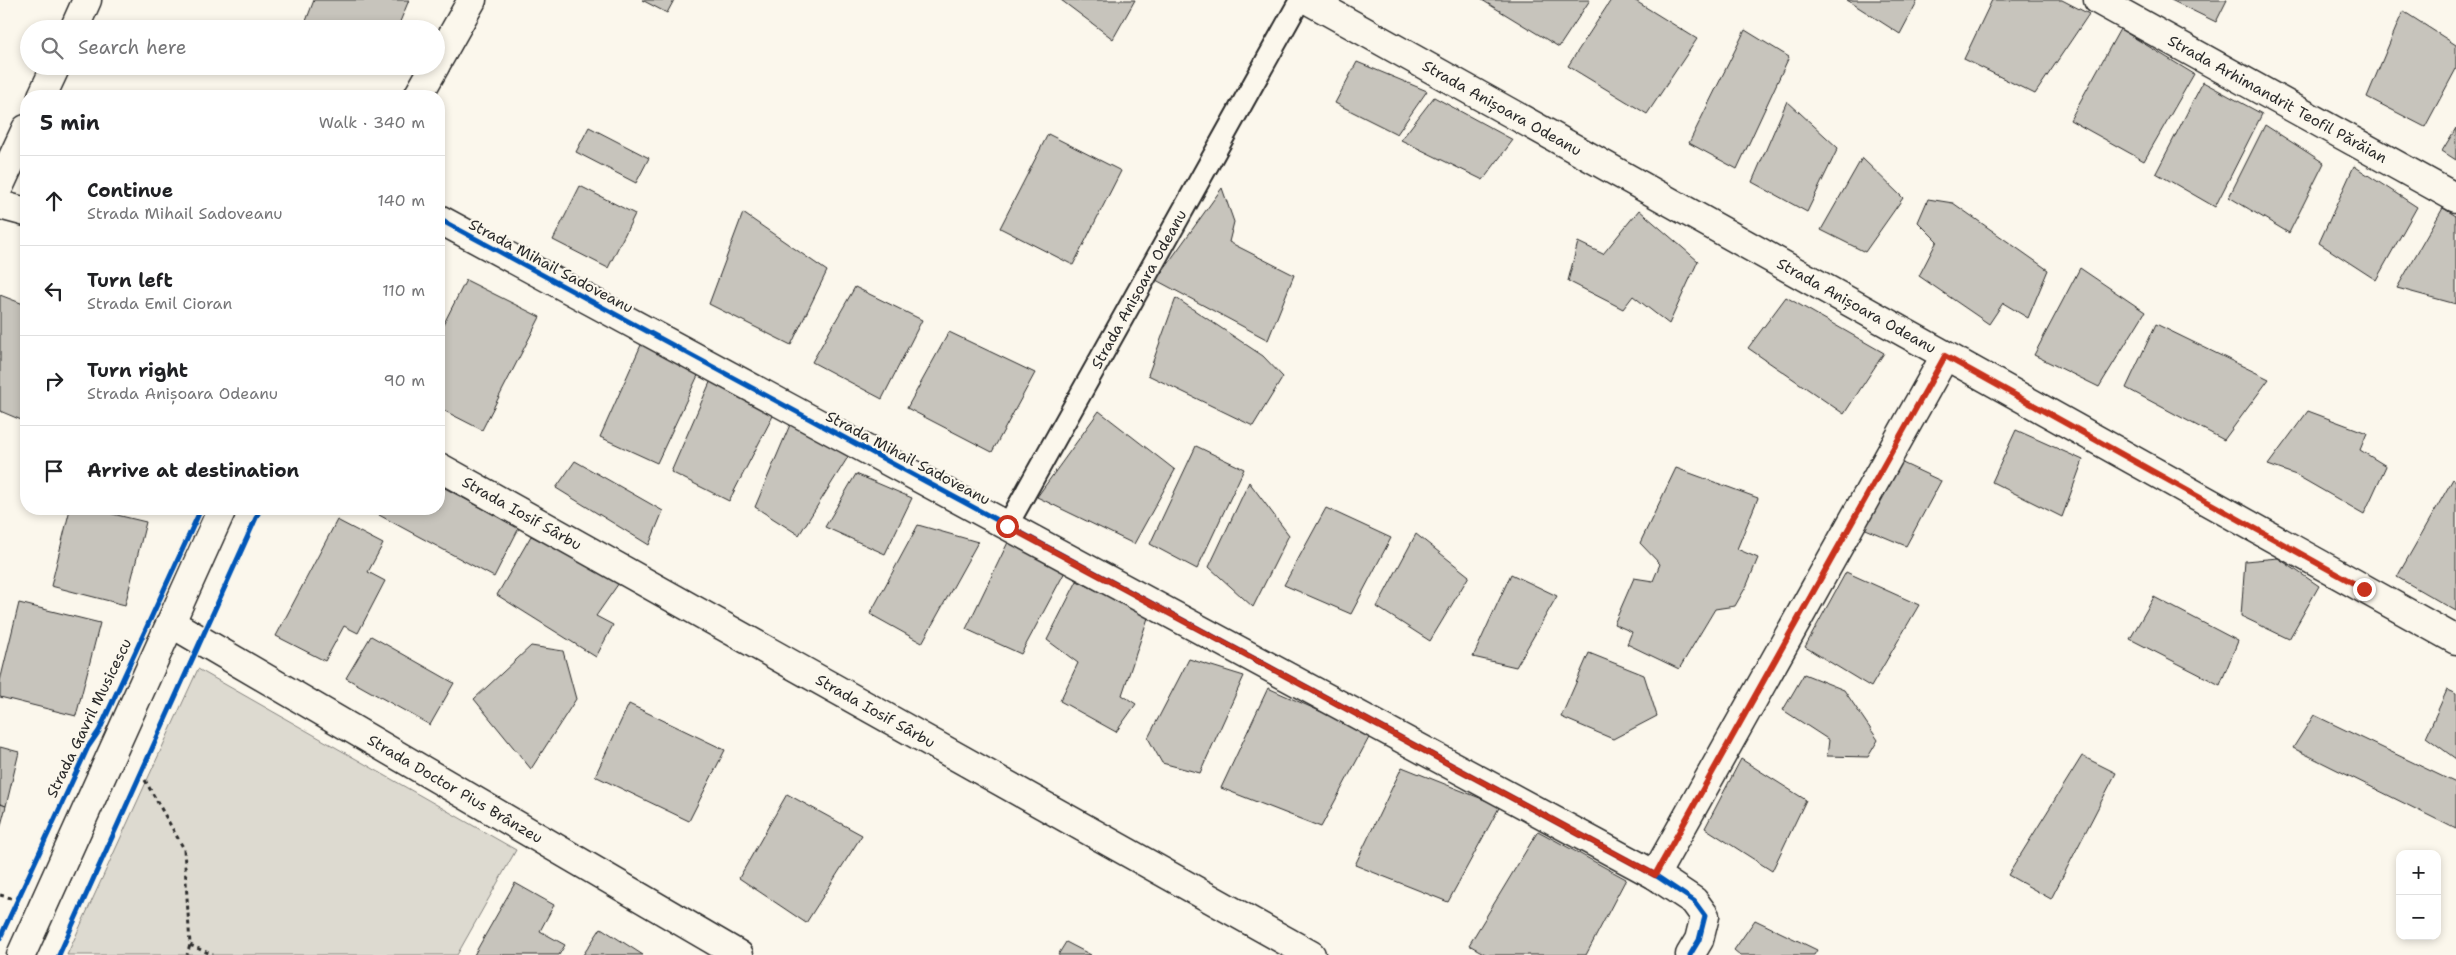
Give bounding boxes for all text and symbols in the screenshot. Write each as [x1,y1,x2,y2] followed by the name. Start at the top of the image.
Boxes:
[20,20,445,75] search box
[2164,31,2390,168] street label: Strada Arhimandrit Teofil Părăian
[38,34,66,62] icon: search
[78,35,187,60] text: Search here
[1419,56,1585,160] street label: Strada Anișoara Odeanu
[40,109,100,137] text: 5 min
[319,112,425,133] text: Walk · 340 m
[87,178,173,203] text: Continue
[40,187,68,215] icon: ahead
[378,190,425,211] text: 140 m
[87,203,283,224] text: Strada Mihail Sadoveanu
[1087,206,1191,372] street label: Strada Anișoara Odeanu
[465,214,637,318] street label: Strada Mihail Sadoveanu
[1773,253,1940,358] street label: Strada Anișoara Odeanu
[87,268,173,293] text: Turn left
[40,277,68,305] icon: left
[382,280,425,301] text: 110 m
[87,293,232,314] text: Strada Emil Cioran
[87,358,188,383] text: Turn right
[40,367,68,395] icon: right
[384,370,425,391] text: 90 m
[87,383,278,404] text: Strada Anișoara Odeanu
[822,406,994,510] street label: Strada Mihail Sadoveanu
[40,457,68,485] icon: arrive
[87,458,299,483] text: Arrive at destination
[459,472,585,555] street label: Strada Iosif Sârbu
[996,515,1019,538] route start
[2353,578,2376,601] route end
[42,635,136,801] street label: Strada Gavril Musicescu
[812,670,939,753] street label: Strada Iosif Sârbu
[364,730,546,848] street label: Strada Doctor Pius Brânzeu
[2396,850,2441,940] map controls
[2396,850,2441,895] button: +
[2396,895,2441,940] button: −

